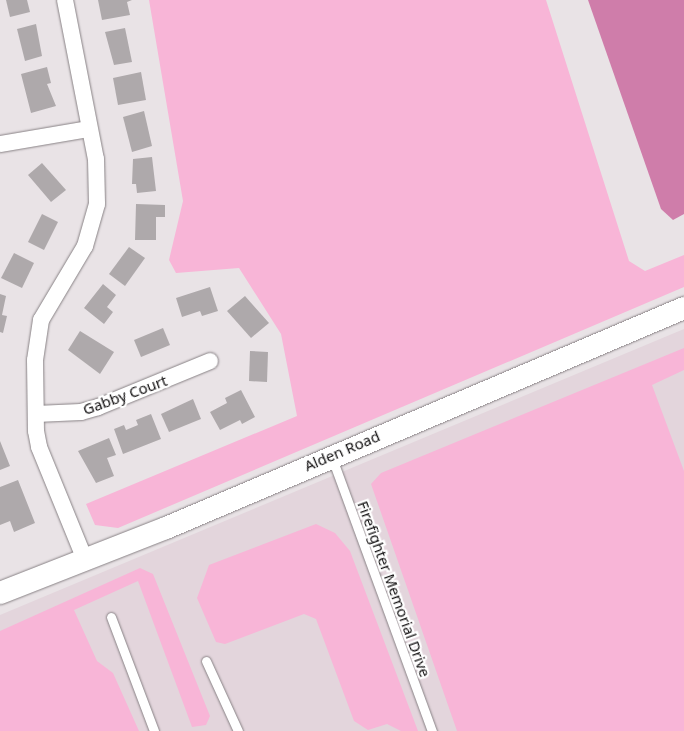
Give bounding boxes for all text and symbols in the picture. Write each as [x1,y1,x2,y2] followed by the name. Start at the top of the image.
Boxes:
[80,371,170,419] street label: Gabby Court
[301,427,383,475] street label: Alden Road
[354,499,434,679] street label: Firefighter Memorial Drive

